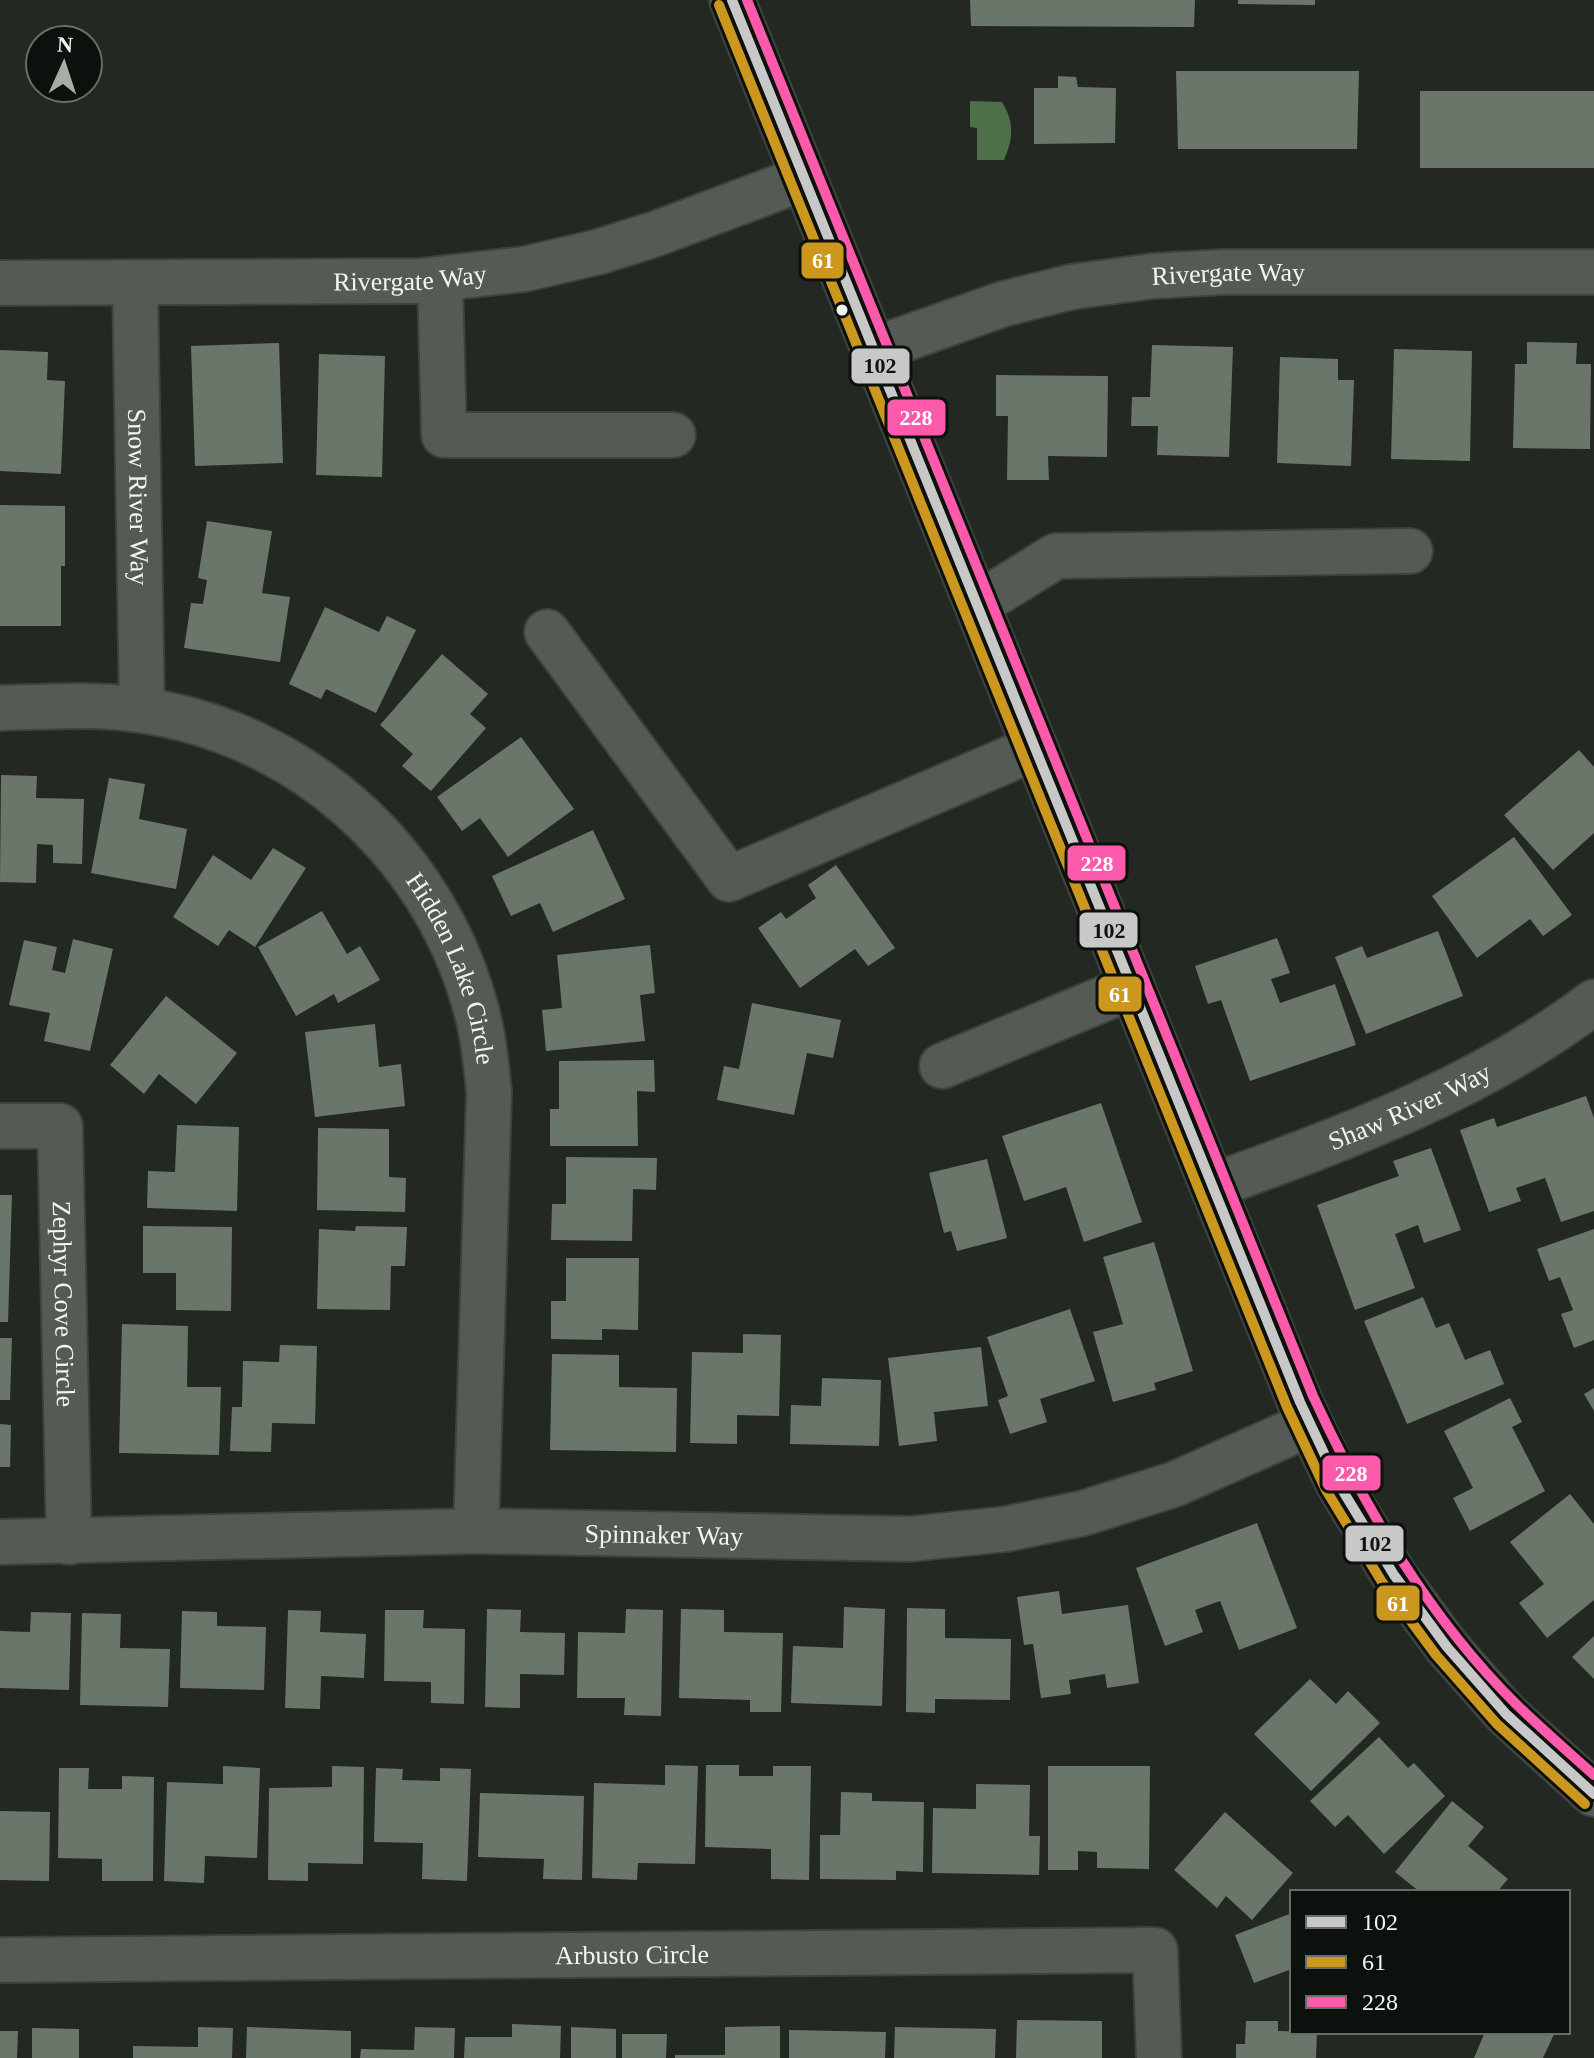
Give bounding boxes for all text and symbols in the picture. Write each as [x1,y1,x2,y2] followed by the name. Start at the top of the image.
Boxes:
[24,24,104,104] north arrow
[56,32,74,57] text: N
[800,241,845,280] line badge: 61
[812,248,834,273] text: 61
[1151,258,1305,291] street label: Rivergate Way
[333,259,488,296] street label: Rivergate Way
[834,302,850,318] unlabelled marker
[850,347,911,385] line badge: 102
[864,353,897,378] text: 102
[886,398,947,437] line badge: 228
[900,405,933,430] text: 228
[123,408,154,585] street label: Snow River Way
[1066,844,1127,882] line badge: 228
[1081,851,1114,876] text: 228
[400,867,500,1066] street label: Hidden Lake Circle
[1078,911,1139,949] line badge: 102
[1093,918,1126,943] text: 102
[1097,975,1143,1013] line badge: 61
[1109,982,1131,1007] text: 61
[1324,1057,1496,1156] street label: Shaw River Way
[47,1200,81,1408] street label: Zephyr Cove Circle
[1321,1454,1382,1492] line badge: 228
[1335,1461,1368,1486] text: 228
[584,1519,743,1550] street label: Spinnaker Way
[1344,1524,1405,1563] line badge: 102
[1359,1531,1392,1556] text: 102
[1375,1584,1421,1622] line badge: 61
[1387,1591,1409,1616] text: 61
[1290,1890,1570,2034] legend
[1362,1909,1398,1935] text: 102
[555,1939,709,1970] street label: Arbusto Circle
[1362,1949,1386,1975] text: 61
[1362,1989,1398,2015] text: 228

